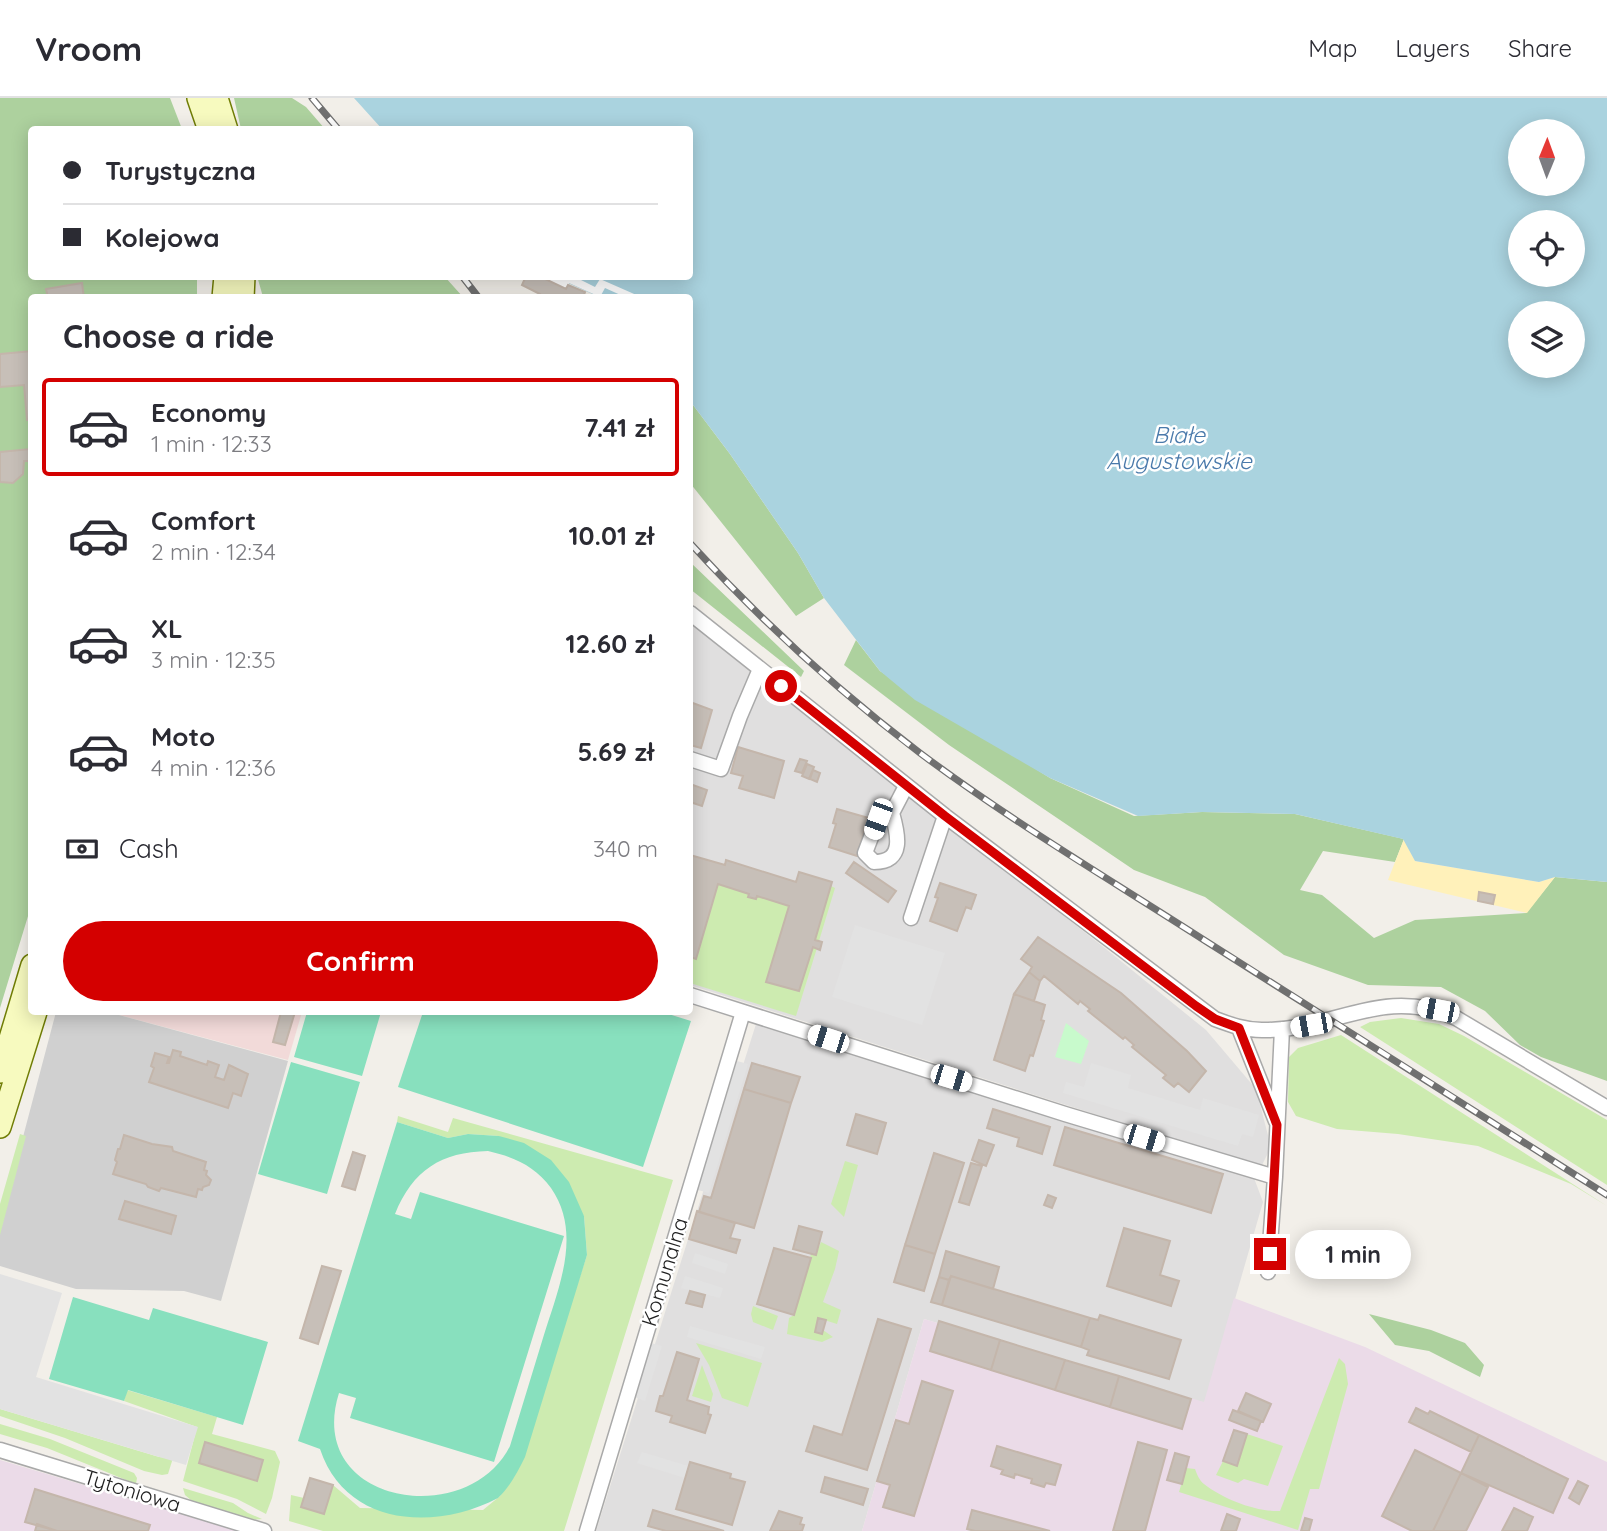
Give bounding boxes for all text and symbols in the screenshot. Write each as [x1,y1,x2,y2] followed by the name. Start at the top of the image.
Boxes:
[35,28,142,69] text: Vroom
[1308,33,1357,63] text: Map
[1395,33,1470,63] text: Layers
[1508,33,1572,63] text: Share
[1508,119,1586,196] north arrow
[1508,119,1585,378] map controls
[105,154,256,187] text: Turystyczna
[1508,210,1585,287] button: locate
[105,221,220,254] text: Kolejowa
[1508,301,1585,378] button: layers
[63,316,275,356] text: Choose a ride
[67,396,130,459] icon: car
[151,396,266,429] text: Economy
[584,411,654,444] text: 7.41 zł
[1106,420,1253,475] water label: Białe Augustowskie
[151,429,272,458] text: 1 min · 12:33
[67,504,130,567] icon: car
[151,504,256,537] text: Comfort
[568,519,654,552] text: 10.01 zł
[151,537,276,566] text: 2 min · 12:34
[67,612,130,675] icon: car
[151,612,183,645] text: XL
[565,627,654,660] text: 12.60 zł
[151,645,276,674] text: 3 min · 12:35
[765,670,797,702] route start
[67,720,130,783] icon: car
[151,720,215,753] text: Moto
[578,735,654,768] text: 5.69 zł
[151,753,276,782] text: 4 min · 12:36
[861,796,896,842] car
[63,830,101,868] icon: cash
[119,832,179,865] text: Cash
[593,834,658,863] text: 340 m
[63,921,658,1001] button: Confirm
[1416,996,1461,1024] car
[1289,1011,1334,1039] car
[805,1023,852,1055] car
[928,1062,975,1094] car
[1121,1122,1168,1154] car
[635,1214,693,1329] street label: Komunalna
[1294,1230,1410,1278] callout: 1 min
[1254,1238,1286,1270] route end
[1325,1240,1381,1269] text: 1 min
[81,1463,184,1517] street label: Tytoniowa

